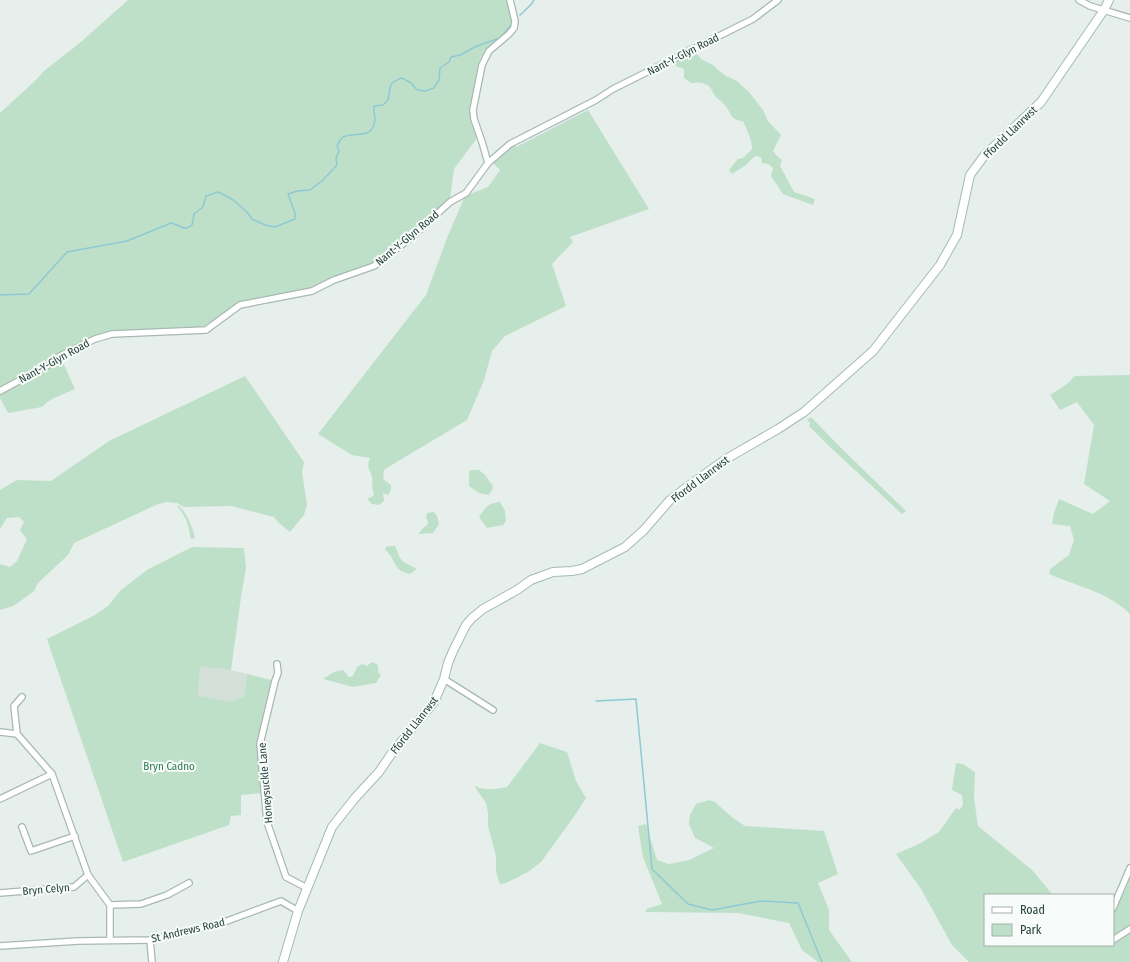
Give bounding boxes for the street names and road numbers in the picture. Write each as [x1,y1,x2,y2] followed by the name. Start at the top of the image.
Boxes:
[645,31,721,78] street label: Nant-Y-Glyn Road
[981,103,1040,161] street label: Ffordd Llanrwst
[373,208,442,269] street label: Nant-Y-Glyn Road
[17,337,92,386] street label: Nant-Y-Glyn Road
[669,453,732,505] street label: Ffordd Llanrwst
[388,694,441,757] street label: Ffordd Llanrwst
[255,742,276,824] street label: Honeysuckle Lane
[22,881,70,898] street label: Bryn Celyn
[150,916,226,945] street label: St Andrews Road

